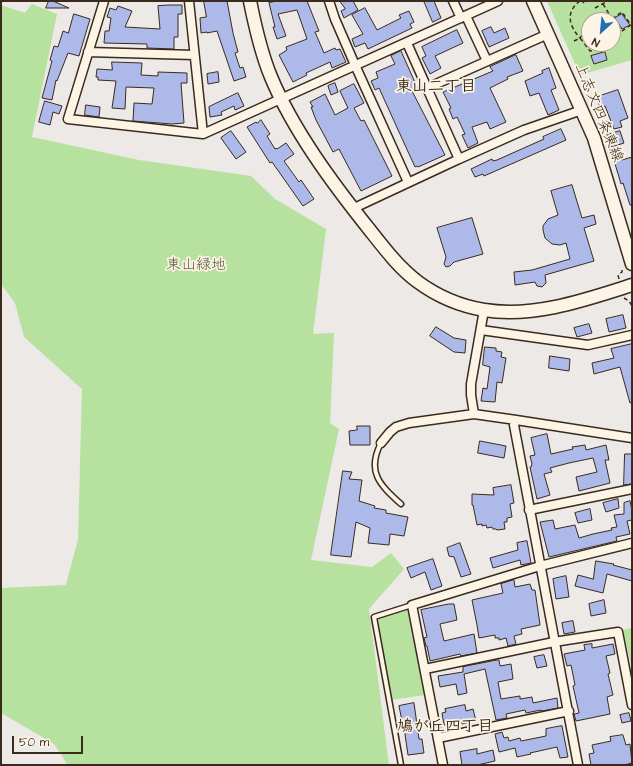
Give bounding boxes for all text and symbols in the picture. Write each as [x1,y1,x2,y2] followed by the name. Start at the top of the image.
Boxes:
[581,12,621,52] north arrow
[589,34,602,50] text: N
[570,61,626,165] street label: 上志文四条東線
[396,78,476,98] district label: 東山二丁目
[166,257,226,275] park label: 東山緑地
[397,718,493,738] district label: 鳩が丘四丁目
[14,728,85,754] scale bar
[19,734,49,751] text: 50 m

